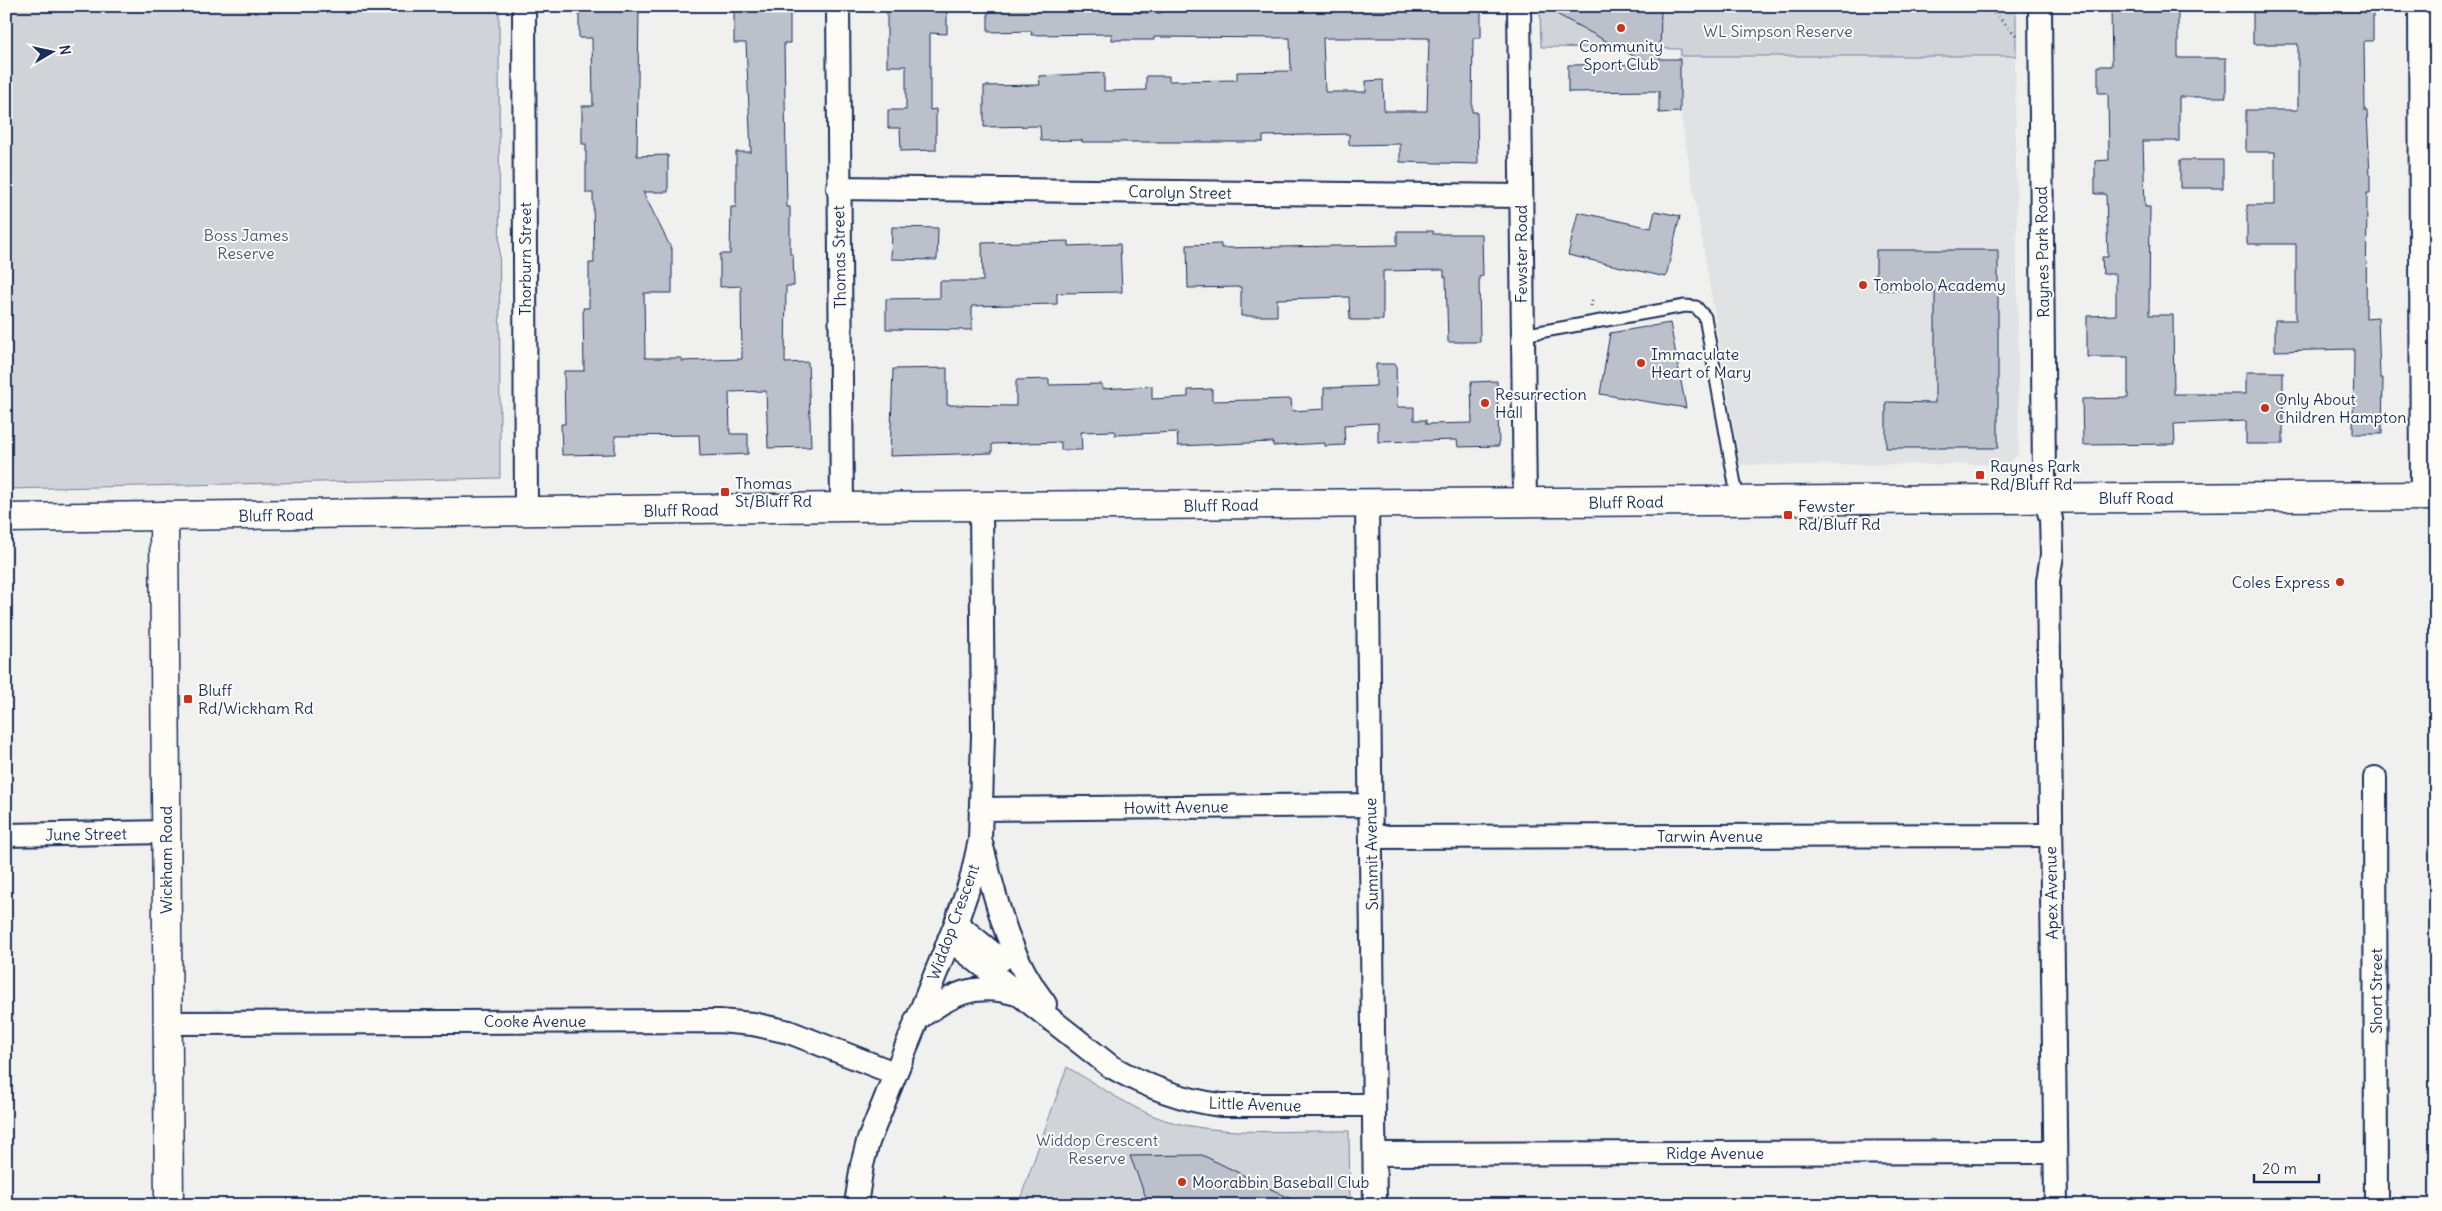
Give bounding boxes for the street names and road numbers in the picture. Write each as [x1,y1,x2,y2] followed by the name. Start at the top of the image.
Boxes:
[1128,181,1232,203] street label: Carolyn Street
[2031,186,2053,318] street label: Raynes Park Road
[515,202,535,316] street label: Thorburn Street
[828,204,850,309] street label: Thomas Street
[1511,205,1531,303] street label: Fewster Road
[2098,488,2174,508] street label: Bluff Road
[1588,491,1664,513] street label: Bluff Road
[1183,494,1259,516] street label: Bluff Road
[643,499,719,521] street label: Bluff Road
[238,504,314,526] street label: Bluff Road
[1123,796,1229,818] street label: Howitt Avenue
[1360,797,1382,911] street label: Summit Avenue
[156,806,176,914] street label: Wickham Road
[45,823,128,845] street label: June Street
[1657,826,1763,846] street label: Tarwin Avenue
[2040,846,2062,940] street label: Apex Avenue
[923,861,984,983] street label: Widdop Crescent
[2366,948,2386,1034] street label: Short Street
[484,1011,586,1031] street label: Cooke Avenue
[1208,1092,1302,1116] street label: Little Avenue
[1666,1143,1764,1163] street label: Ridge Avenue

